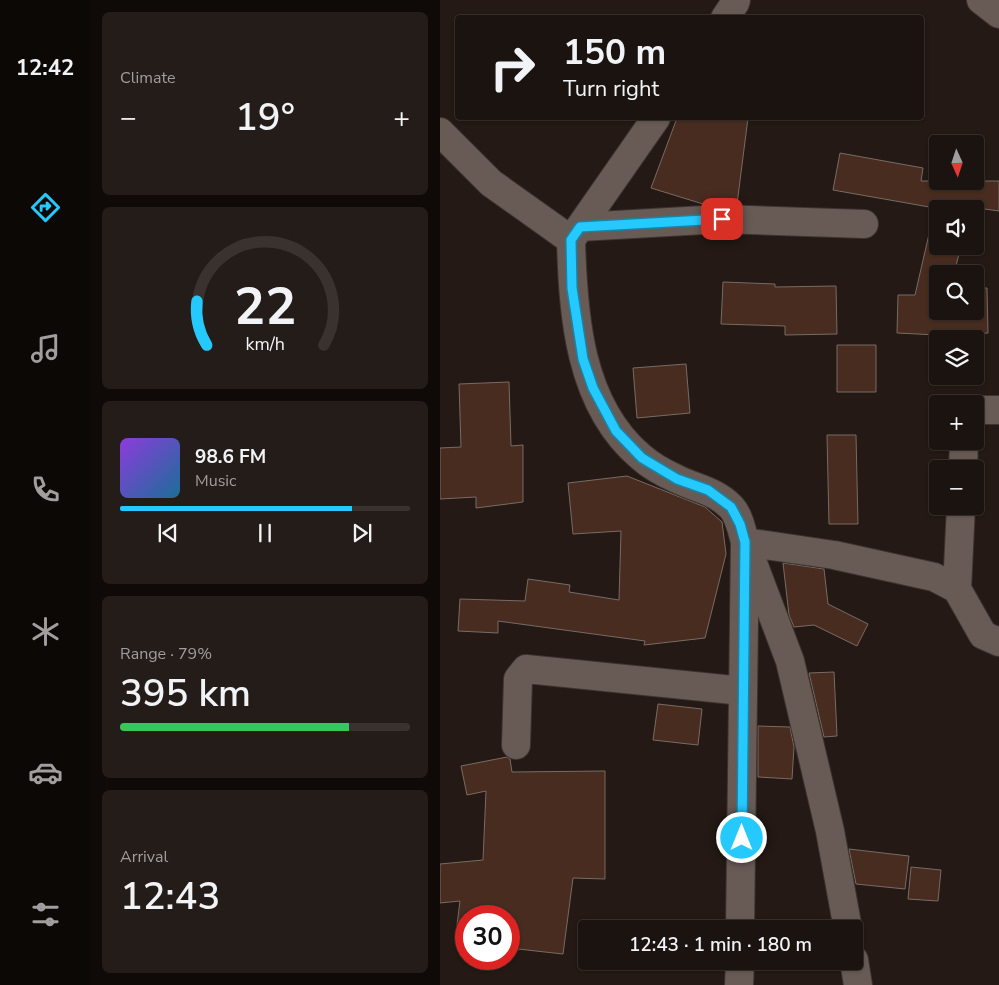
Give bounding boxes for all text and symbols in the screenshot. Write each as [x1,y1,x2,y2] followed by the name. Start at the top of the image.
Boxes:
[563,29,666,76] text: 150 m
[480,35,545,100] icon: right
[16,53,74,83] text: 12:42
[120,67,175,89] text: Climate
[563,74,659,104] text: Turn right
[235,92,295,143] text: 19°
[120,99,137,137] text: −
[393,99,410,137] text: +
[929,135,984,190] north arrow
[929,135,984,515] map controls
[28,190,63,225] icon: directions
[701,198,743,240] pin
[929,200,984,255] button: sound
[708,205,736,233] icon: arrive
[929,265,984,320] button: search
[234,271,296,342] text: 22
[929,330,984,385] button: layers
[28,331,63,366] icon: music
[245,332,285,356] text: km/h
[929,395,984,450] button: +
[195,444,266,470] text: 98.6 FM
[929,460,984,515] button: −
[195,470,236,492] text: Music
[28,472,63,507] icon: phone
[154,519,182,547] icon: previous
[251,519,279,547] icon: pause
[348,519,376,547] icon: next
[28,614,63,649] icon: climate
[120,643,212,665] text: Range · 79%
[120,668,251,719] text: 395 km
[28,755,63,790] icon: car
[715,811,767,863] position arrow
[120,846,168,868] text: Arrival
[120,871,220,922] text: 12:43
[28,897,63,932] icon: filters
[455,905,520,970] speed limit sign: 30
[629,932,812,958] text: 12:43 · 1 min · 180 m

